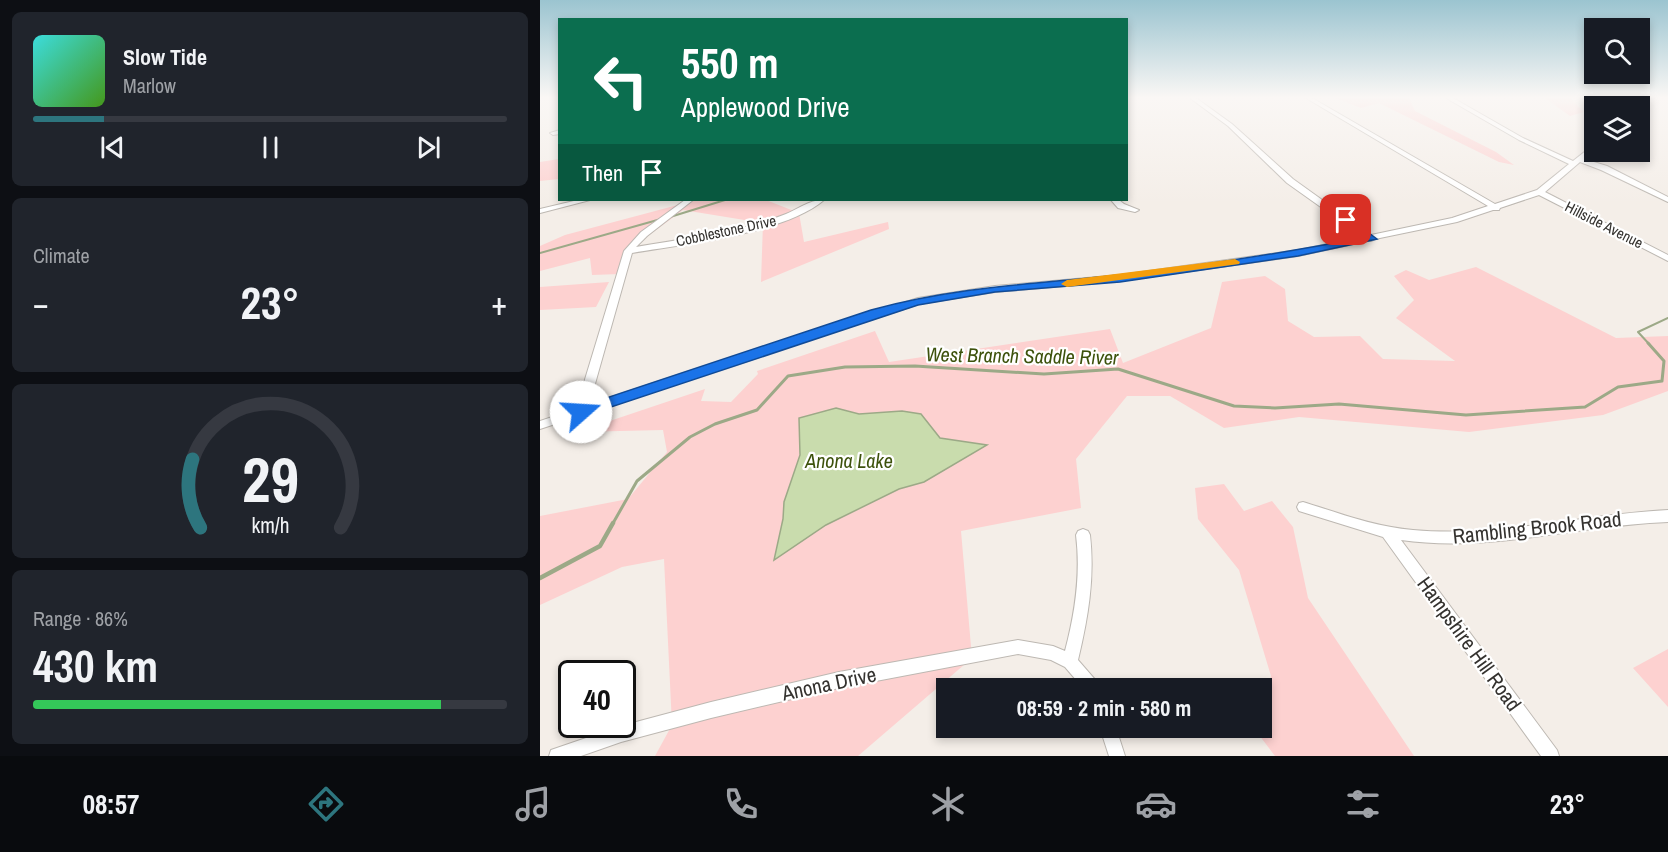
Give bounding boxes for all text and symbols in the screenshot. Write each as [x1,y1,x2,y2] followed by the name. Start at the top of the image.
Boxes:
[1584,18,1650,162] map controls
[1584,18,1650,84] button: search
[681,35,779,91] text: 550 m
[123,42,207,72] text: Slow Tide
[582,42,660,120] icon: left
[123,72,176,99] text: Marlow
[681,89,850,125] text: Applewood Drive
[1584,96,1650,162] button: layers
[96,131,129,164] icon: previous
[254,131,287,164] icon: pause
[412,131,445,164] icon: next
[635,156,668,189] icon: arrive
[582,158,623,188] text: Then
[1320,194,1371,245] pin
[1561,196,1647,253] street label: Hillside Avenue
[1329,203,1362,236] icon: arrive
[674,210,778,251] street label: Cobblestone Drive
[33,242,90,269] text: Climate
[240,272,300,333] text: 23°
[33,281,49,325] text: −
[491,281,507,325] text: +
[925,340,1119,371] water label: West Branch Saddle River
[549,380,613,444] position arrow
[242,437,298,521] text: 29
[804,447,893,474] water label: Anona Lake
[1451,504,1623,551] street label: Rambling Brook Road
[251,511,289,540] text: km/h
[1411,571,1528,717] street label: Hampshire Hill Road
[33,605,128,632] text: Range · 86%
[33,635,158,696] text: 430 km
[778,659,879,708] street label: Anona Drive
[558,660,636,738] speed limit sign: 40
[1017,693,1191,723] text: 08:59 · 2 min · 580 m
[305,783,347,825] icon: directions
[512,783,554,825] icon: music
[720,783,762,825] icon: phone
[927,783,969,825] icon: climate
[1135,783,1177,825] icon: car
[1342,783,1384,825] icon: filters
[83,786,139,822] text: 08:57
[1550,786,1585,822] text: 23°

